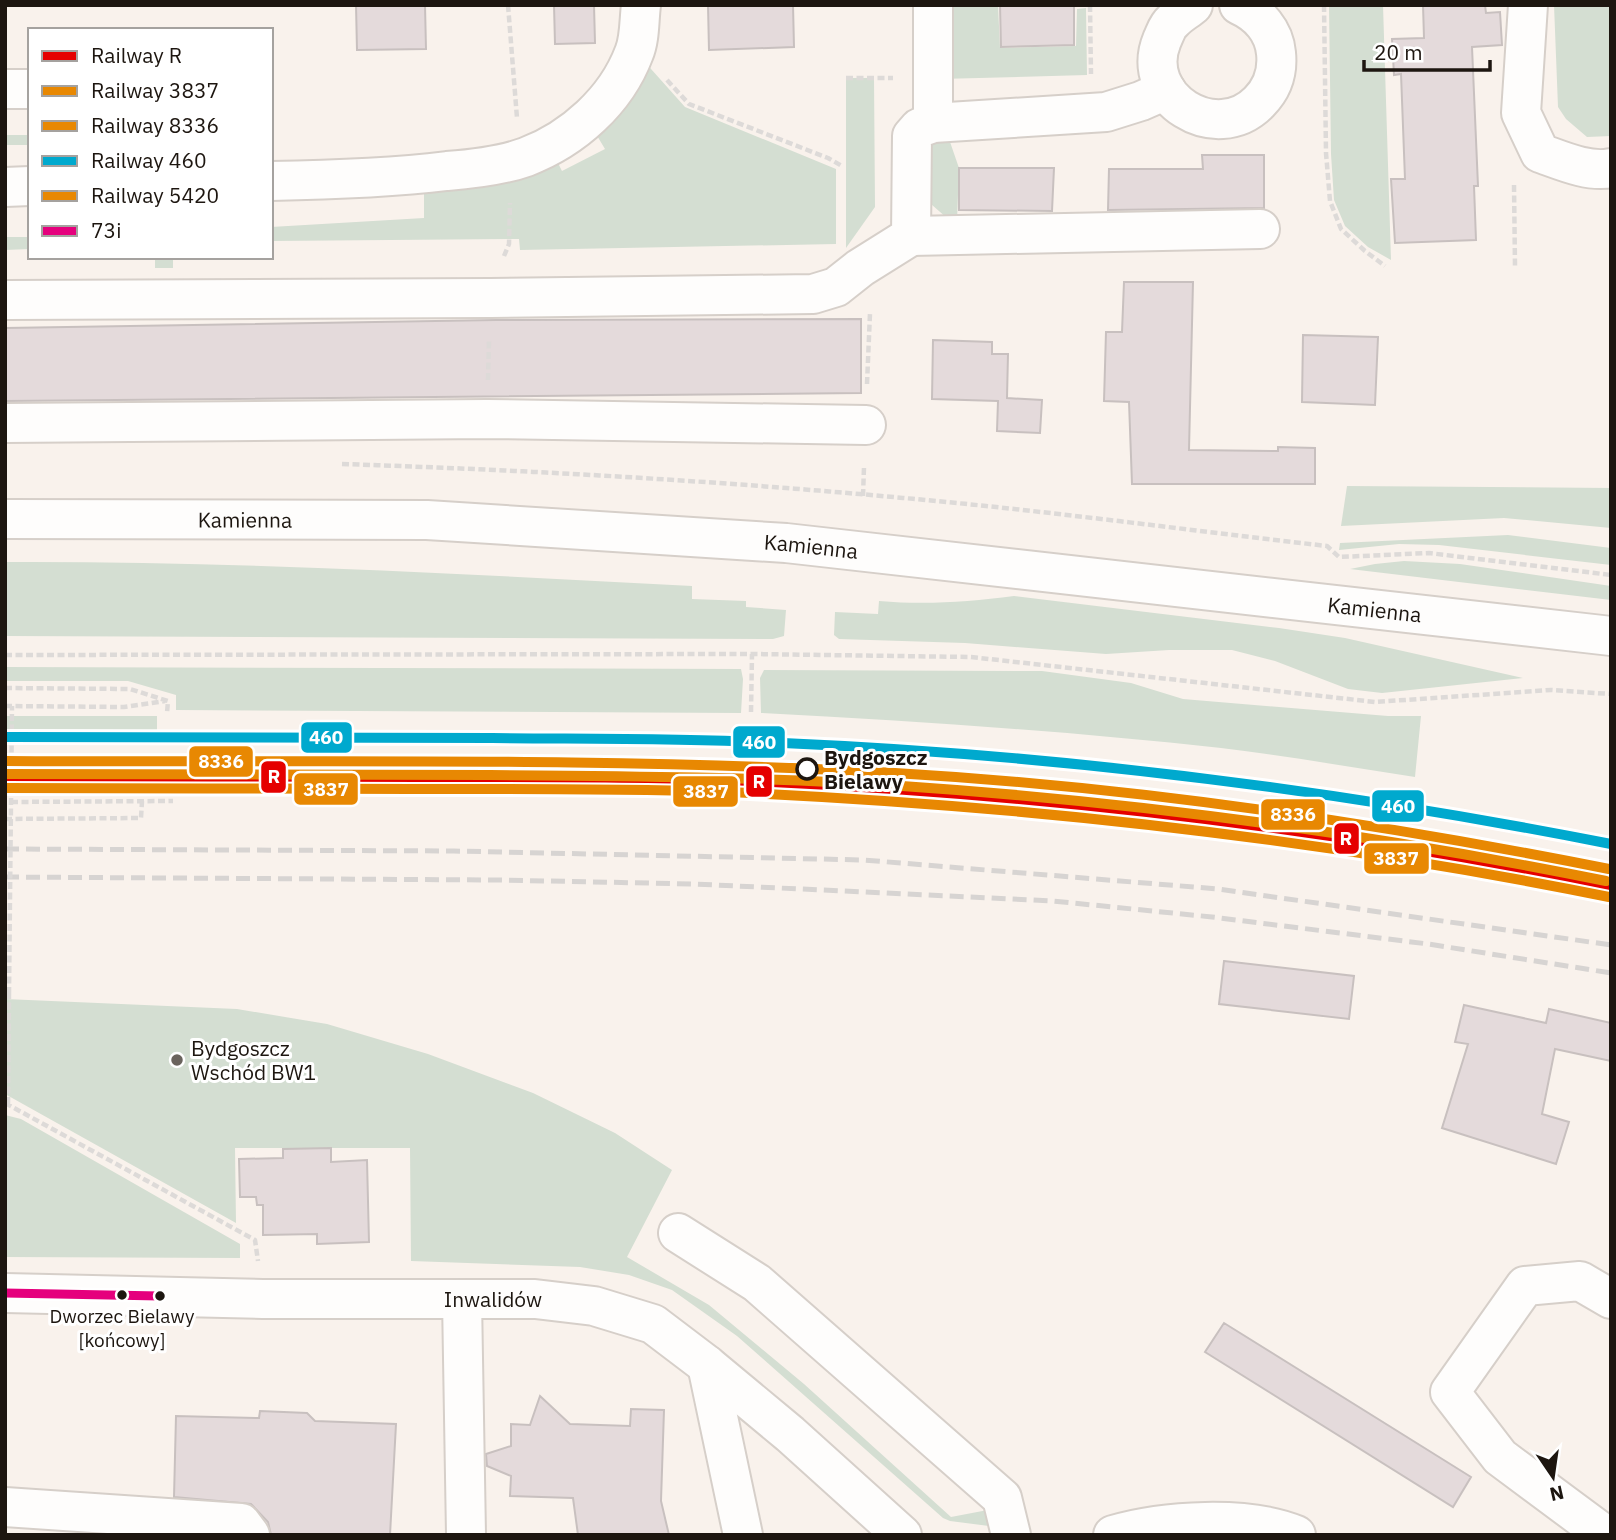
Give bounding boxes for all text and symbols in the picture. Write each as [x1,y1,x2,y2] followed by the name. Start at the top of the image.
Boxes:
[28,28,273,259] legend
[1364,28,1490,72] scale bar
[1374,38,1423,66] text: 20 m
[91,41,182,69] text: Railway R
[91,76,219,104] text: Railway 3837
[91,111,219,139] text: Railway 8336
[91,146,207,174] text: Railway 460
[91,181,219,209] text: Railway 5420
[91,216,121,244] text: 73i
[198,505,292,534] street label: Kamienna
[763,528,860,565] street label: Kamienna
[1326,590,1423,629] street label: Kamienna
[300,721,353,754] line badge: 460
[309,725,343,749] text: 460
[732,725,786,759] line badge: 460
[742,730,776,754] text: 460
[824,743,928,795] place label: Bydgoszcz Bielawy
[188,745,254,778] line badge: 8336
[198,749,244,773] text: 8336
[796,758,818,780] marker: Bydgoszcz Bielawy
[260,760,287,794] line badge: R
[268,764,280,788] text: R
[745,765,773,798] line badge: R
[753,769,765,793] text: R
[293,772,359,806] line badge: 3837
[672,775,739,808] line badge: 3837
[303,777,349,801] text: 3837
[683,779,729,803] text: 3837
[1371,789,1425,823] line badge: 460
[1381,794,1415,818] text: 460
[1260,798,1326,831] line badge: 8336
[1270,802,1316,826] text: 8336
[1333,822,1360,855] line badge: R
[1340,826,1352,850] text: R
[1363,842,1430,875] line badge: 3837
[1373,846,1419,870] text: 3837
[191,1034,316,1086] place label: Bydgoszcz Wschód BW1
[169,1052,185,1068] marker: Bydgoszcz Wschód BW1
[444,1285,542,1313] street label: Inwalidów
[115,1288,129,1302] marker: Dworzec Bielawy [końcowy]
[153,1289,167,1303] unlabelled marker
[50,1304,195,1352] place label: Dworzec Bielawy [końcowy]
[1518,1442,1588,1512] north arrow
[1547,1480,1566,1507] text: N

